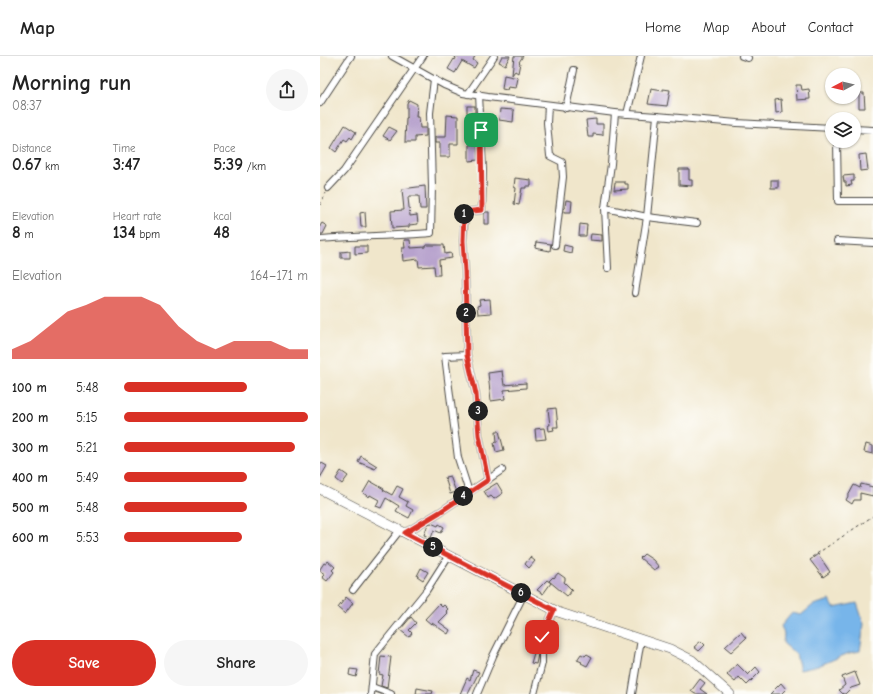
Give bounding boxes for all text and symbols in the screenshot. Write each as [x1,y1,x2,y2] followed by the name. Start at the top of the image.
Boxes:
[20,17,55,39] text: Map
[645,19,681,36] text: Home
[703,19,729,36] text: Map
[751,19,786,36] text: About
[808,19,853,36] text: Contact
[825,68,861,104] north arrow
[825,68,861,148] map controls
[266,69,308,111] button: share
[12,70,131,96] text: Morning run
[12,98,42,113] text: 08:37
[825,112,861,148] button: layers
[464,113,498,147] pin
[470,119,492,141] icon: arrive
[12,142,51,155] text: Distance
[113,142,136,155] text: Time
[213,142,236,155] text: Pace
[12,155,41,174] text: 0.67
[113,155,140,174] text: 3:47
[213,155,243,174] text: 5:39
[41,160,59,173] text: km
[243,160,266,173] text: /km
[454,204,474,224] pin: 1
[462,207,466,220] text: 1
[12,210,54,223] text: Elevation
[113,210,161,223] text: Heart rate
[213,210,232,223] text: kcal
[12,223,21,242] text: 8
[113,223,136,242] text: 134
[213,223,230,242] text: 48
[21,228,34,241] text: m
[136,228,160,241] text: bpm
[12,268,62,283] text: Elevation
[250,268,308,283] text: 164–171 m
[456,303,476,323] pin: 2
[463,306,469,319] text: 2
[12,380,47,395] text: 100 m
[76,380,98,395] text: 5:48
[468,401,488,421] pin: 3
[475,404,481,417] text: 3
[12,410,48,425] text: 200 m
[76,410,98,425] text: 5:15
[12,440,48,455] text: 300 m
[76,440,97,455] text: 5:21
[12,470,48,485] text: 400 m
[76,470,99,485] text: 5:49
[453,486,473,506] pin: 4
[460,489,466,502] text: 4
[12,500,49,515] text: 500 m
[76,500,98,515] text: 5:48
[12,530,49,545] text: 600 m
[76,530,99,545] text: 5:53
[423,537,443,557] pin: 5
[430,540,436,553] text: 5
[511,583,531,603] pin: 6
[518,586,524,599] text: 6
[525,620,559,654] pin
[531,626,553,648] icon: check
[12,640,156,686] button: Save
[164,640,308,686] button: Share

